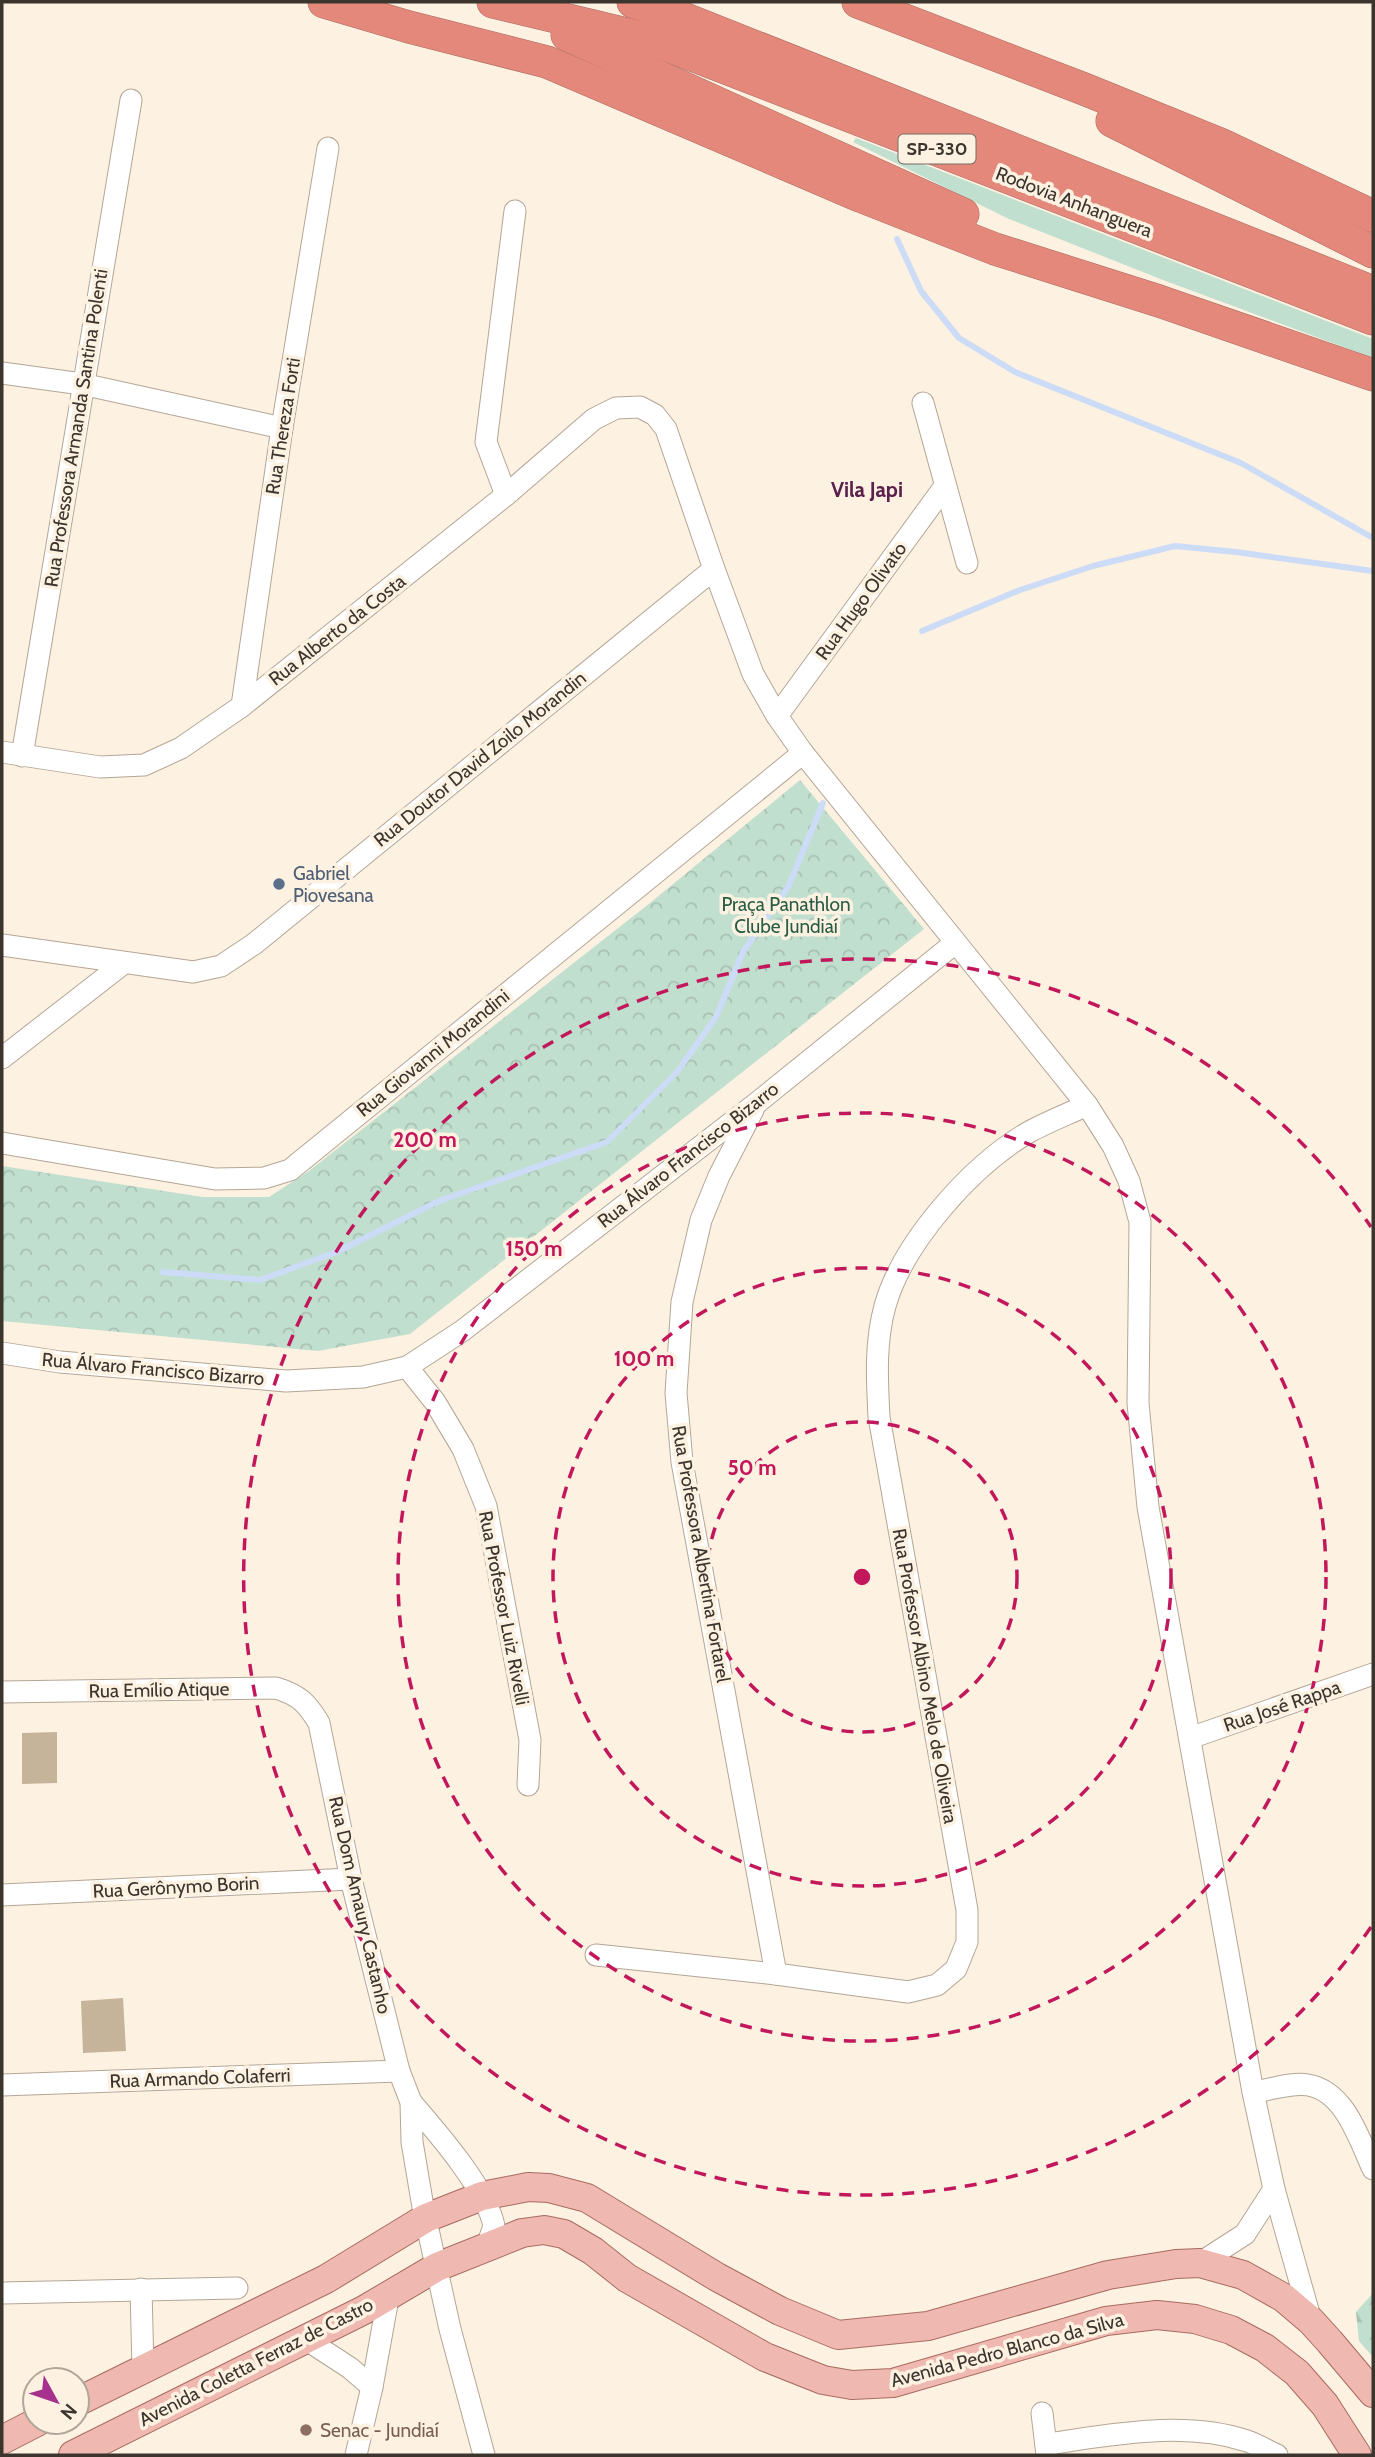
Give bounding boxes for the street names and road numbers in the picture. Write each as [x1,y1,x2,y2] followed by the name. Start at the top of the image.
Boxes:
[898,134,976,164] road number: SP-330
[993,162,1155,242] street label: Rodovia Anhanguera
[39,267,113,589] street label: Rua Professora Armanda Santina Polenti
[261,356,305,496] street label: Rua Thereza Forti
[811,538,911,664] street label: Rua Hugo Olivato
[264,569,410,691] street label: Rua Alberto da Costa
[369,666,591,852] street label: Rua Doutor David Zoilo Morandin
[352,984,514,1122] street label: Rua Giovanni Morandini
[592,1076,783,1233] street label: Rua Álvaro Francisco Bizarro
[41,1347,265,1390] street label: Rua Álvaro Francisco Bizarro
[667,1424,735,1685] street label: Rua Professora Albertina Fortarel
[474,1509,534,1707] street label: Rua Professor Luiz Rivelli
[888,1527,962,1825] street label: Rua Professor Albino Melo de Oliveira
[1220,1675,1344,1737] street label: Rua José Rappa
[88,1677,230,1703] street label: Rua Emílio Atique
[324,1794,396,2016] street label: Rua Dom Amaury Castanho
[92,1871,260,1903] street label: Rua Gerônymo Borin
[109,2063,291,2093] street label: Rua Armando Colaferri
[135,2293,377,2431] street label: Avenida Coletta Ferraz de Castro
[888,2308,1126,2392] street label: Avenida Pedro Blanco da Silva

